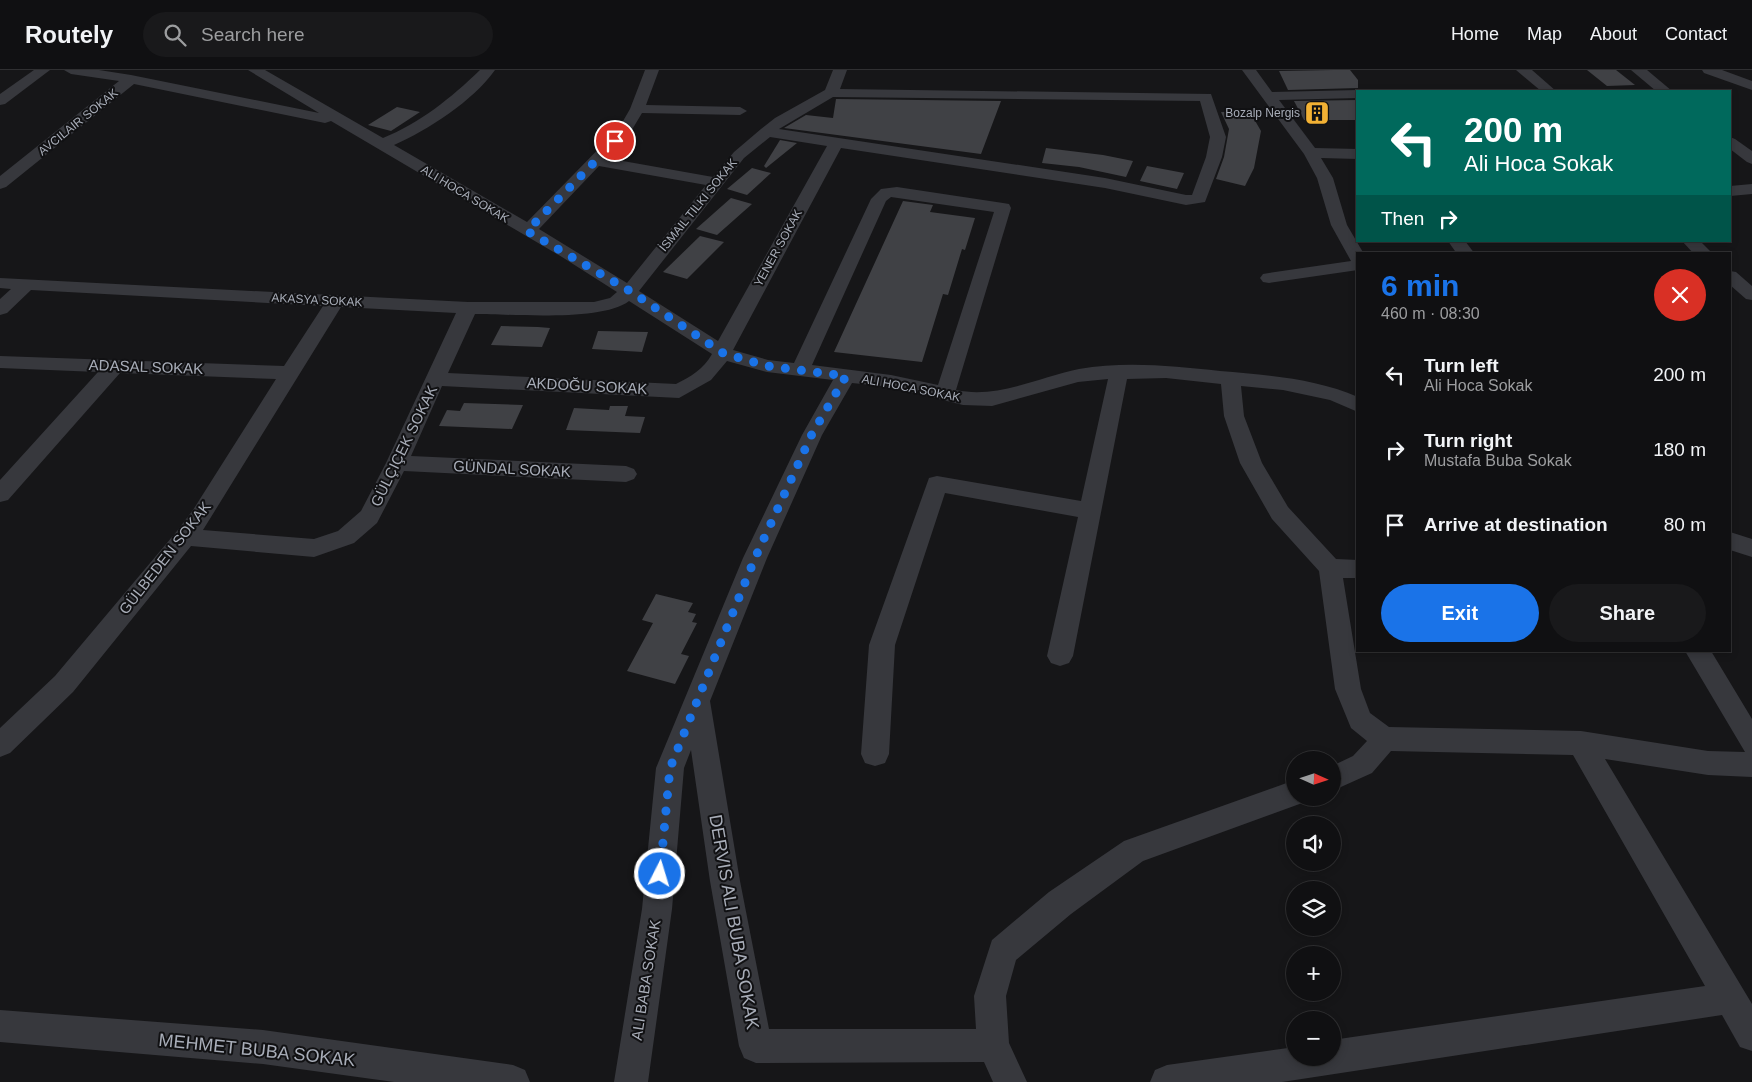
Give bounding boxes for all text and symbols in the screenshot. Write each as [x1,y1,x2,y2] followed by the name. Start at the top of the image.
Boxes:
[143,12,493,57] search box
[25,21,113,48] text: Routely
[161,21,189,49] icon: search
[201,24,305,45] text: Search here
[1451,24,1499,44] text: Home
[1527,24,1562,44] text: Map
[1590,24,1637,44] text: About
[1665,24,1727,44] text: Contact
[35,86,121,158] street label: AVCILAIR SOKAK
[1304,100,1330,126] building icon: Bozalp Nergis
[1225,106,1300,120] place label: Bozalp Nergis
[1381,110,1446,175] icon: left
[1464,110,1563,149] text: 200 m
[594,120,636,162] pin
[601,127,629,155] icon: arrive
[1464,151,1613,176] text: Ali Hoca Sokak
[656,156,740,254] street label: İSMAIL TILKI SOKAK
[419,162,511,226] street label: ALI HOCA SOKAK
[1434,205,1462,233] icon: right
[751,207,805,289] street label: YENER SOKAK
[1381,208,1424,229] text: Then
[1381,269,1459,302] text: 6 min
[1654,269,1706,321] button: close
[271,291,363,309] street label: AKASYA SOKAK
[1381,305,1480,322] text: 460 m · 08:30
[1424,355,1499,376] text: Turn left
[89,356,204,377] street label: ADASAL SOKAK
[1381,361,1409,389] icon: left
[1653,364,1706,385] text: 200 m
[861,372,961,404] street label: ALI HOCA SOKAK
[526,374,648,397] street label: AKDOĞU SOKAK
[1424,377,1533,394] text: Ali Hoca Sokak
[367,382,440,509] street label: GÜLÇIÇEK SOKAK
[1424,430,1512,451] text: Turn right
[1381,436,1409,464] icon: right
[1653,439,1706,460] text: 180 m
[1424,452,1572,469] text: Mustafa Buba Sokak
[453,457,571,480] street label: GÜNDAL SOKAK
[115,498,214,617] street label: GÜLBEDEN SOKAK
[1381,511,1409,539] icon: arrive
[1424,514,1608,535] text: Arrive at destination
[1664,514,1706,535] text: 80 m
[1381,584,1539,642] button: Exit
[1549,584,1706,642] button: Share
[1286,751,1341,806] north arrow
[1286,751,1341,1066] map controls
[705,813,763,1031] street label: DERVIS ALI BUBA SOKAK
[1286,816,1341,871] button: sound
[633,847,685,899] position arrow
[1286,881,1341,936] button: layers
[628,918,663,1041] street label: ALI BABA SOKAK
[1286,946,1341,1001] button: +
[1286,1011,1341,1066] button: −
[158,1030,356,1070] street label: MEHMET BUBA SOKAK

